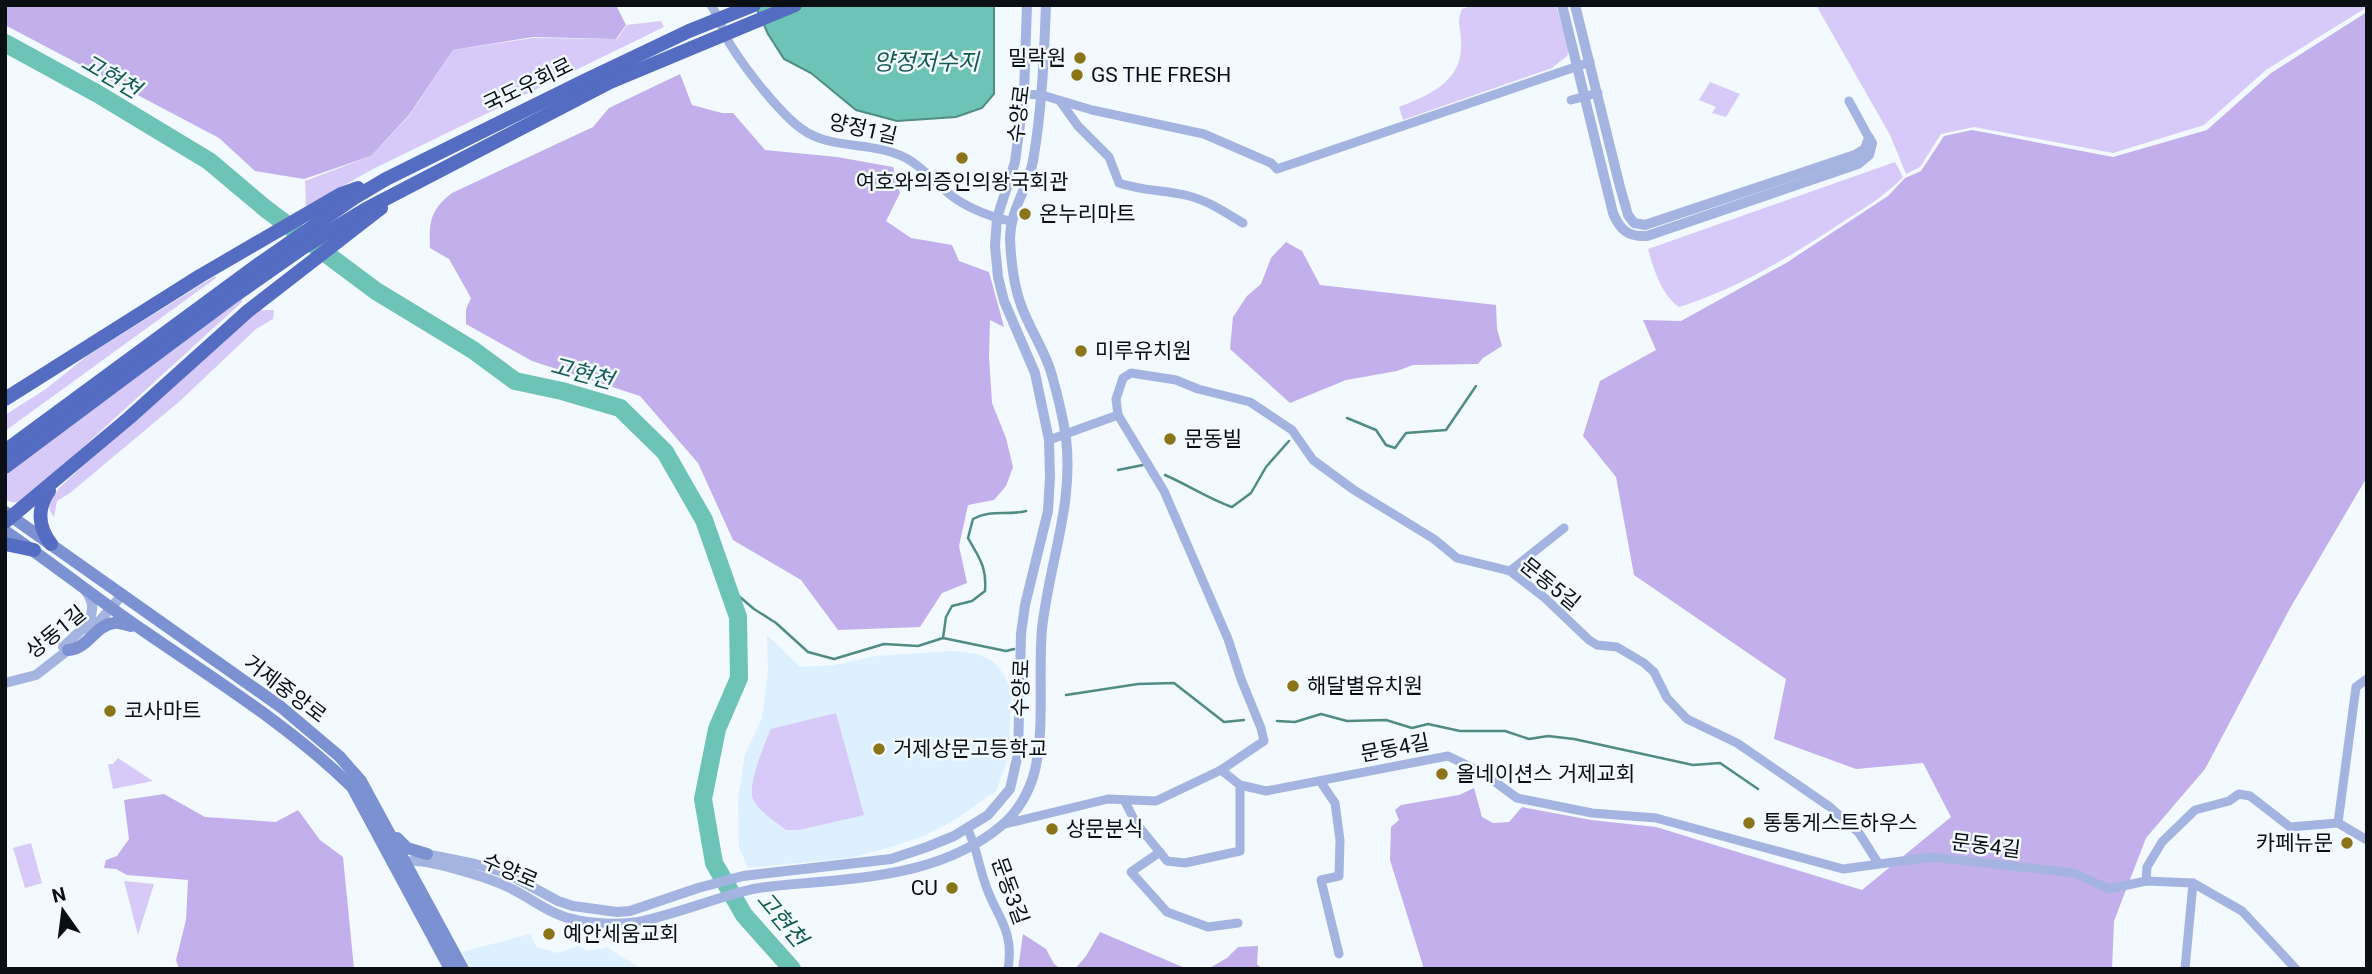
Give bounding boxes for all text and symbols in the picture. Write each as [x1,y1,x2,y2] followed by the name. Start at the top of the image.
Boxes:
[1008,46,1066,70] place label: 밀락원
[77,49,147,105] water label: 고현천
[873,49,981,76] water label: 양정저수지
[1072,50,1088,66] marker: 밀락원
[479,53,577,117] street label: 국도우회로
[1091,63,1231,87] place label: GS THE FRESH
[1069,67,1085,83] marker: GS THE FRESH
[1004,84,1034,144] street label: 수양로
[826,109,900,149] street label: 양정1길
[954,150,970,166] marker: 여호와의증인의왕국회관
[856,170,1068,194] place label: 여호와의증인의왕국회관
[1039,202,1136,226] place label: 온누리마트
[1017,206,1033,222] marker: 온누리마트
[1095,339,1192,363] place label: 미루유치원
[1073,343,1089,359] marker: 미루유치원
[548,352,619,395] water label: 고현천
[1184,427,1242,451] place label: 문동빌
[1162,431,1178,447] marker: 문동빌
[1515,553,1585,615] street label: 문동5길
[21,601,91,663] street label: 상동1길
[239,650,331,728] street label: 거제중앙로
[1008,659,1034,717] street label: 수양로
[1307,674,1423,698] place label: 해달별유치원
[1285,678,1301,694] marker: 해달별유치원
[124,699,201,723] place label: 코사마트
[102,703,118,719] marker: 코사마트
[1358,730,1432,766] street label: 문동4길
[893,737,1048,761] place label: 거제상문고등학교
[871,741,887,757] marker: 거제상문고등학교
[1456,762,1635,786] place label: 올네이션스 거제교회
[1434,766,1450,782] marker: 올네이션스 거제교회
[1763,811,1918,835] place label: 통통게스트하우스
[1741,815,1757,831] marker: 통통게스트하우스
[1066,817,1143,841] place label: 상문분식
[1044,821,1060,837] marker: 상문분식
[1950,830,2022,862] street label: 문동4길
[2256,831,2333,855] place label: 카페뉴문
[2339,835,2355,851] marker: 카페뉴문
[479,849,541,893] street label: 수양로
[987,854,1033,928] street label: 문동3길
[28,876,98,946] north arrow
[911,876,938,900] place label: CU
[944,880,960,896] marker: CU
[50,882,68,908] text: N
[751,886,814,954] water label: 고현천
[563,922,679,946] place label: 예안세움교회
[541,926,557,942] marker: 예안세움교회

